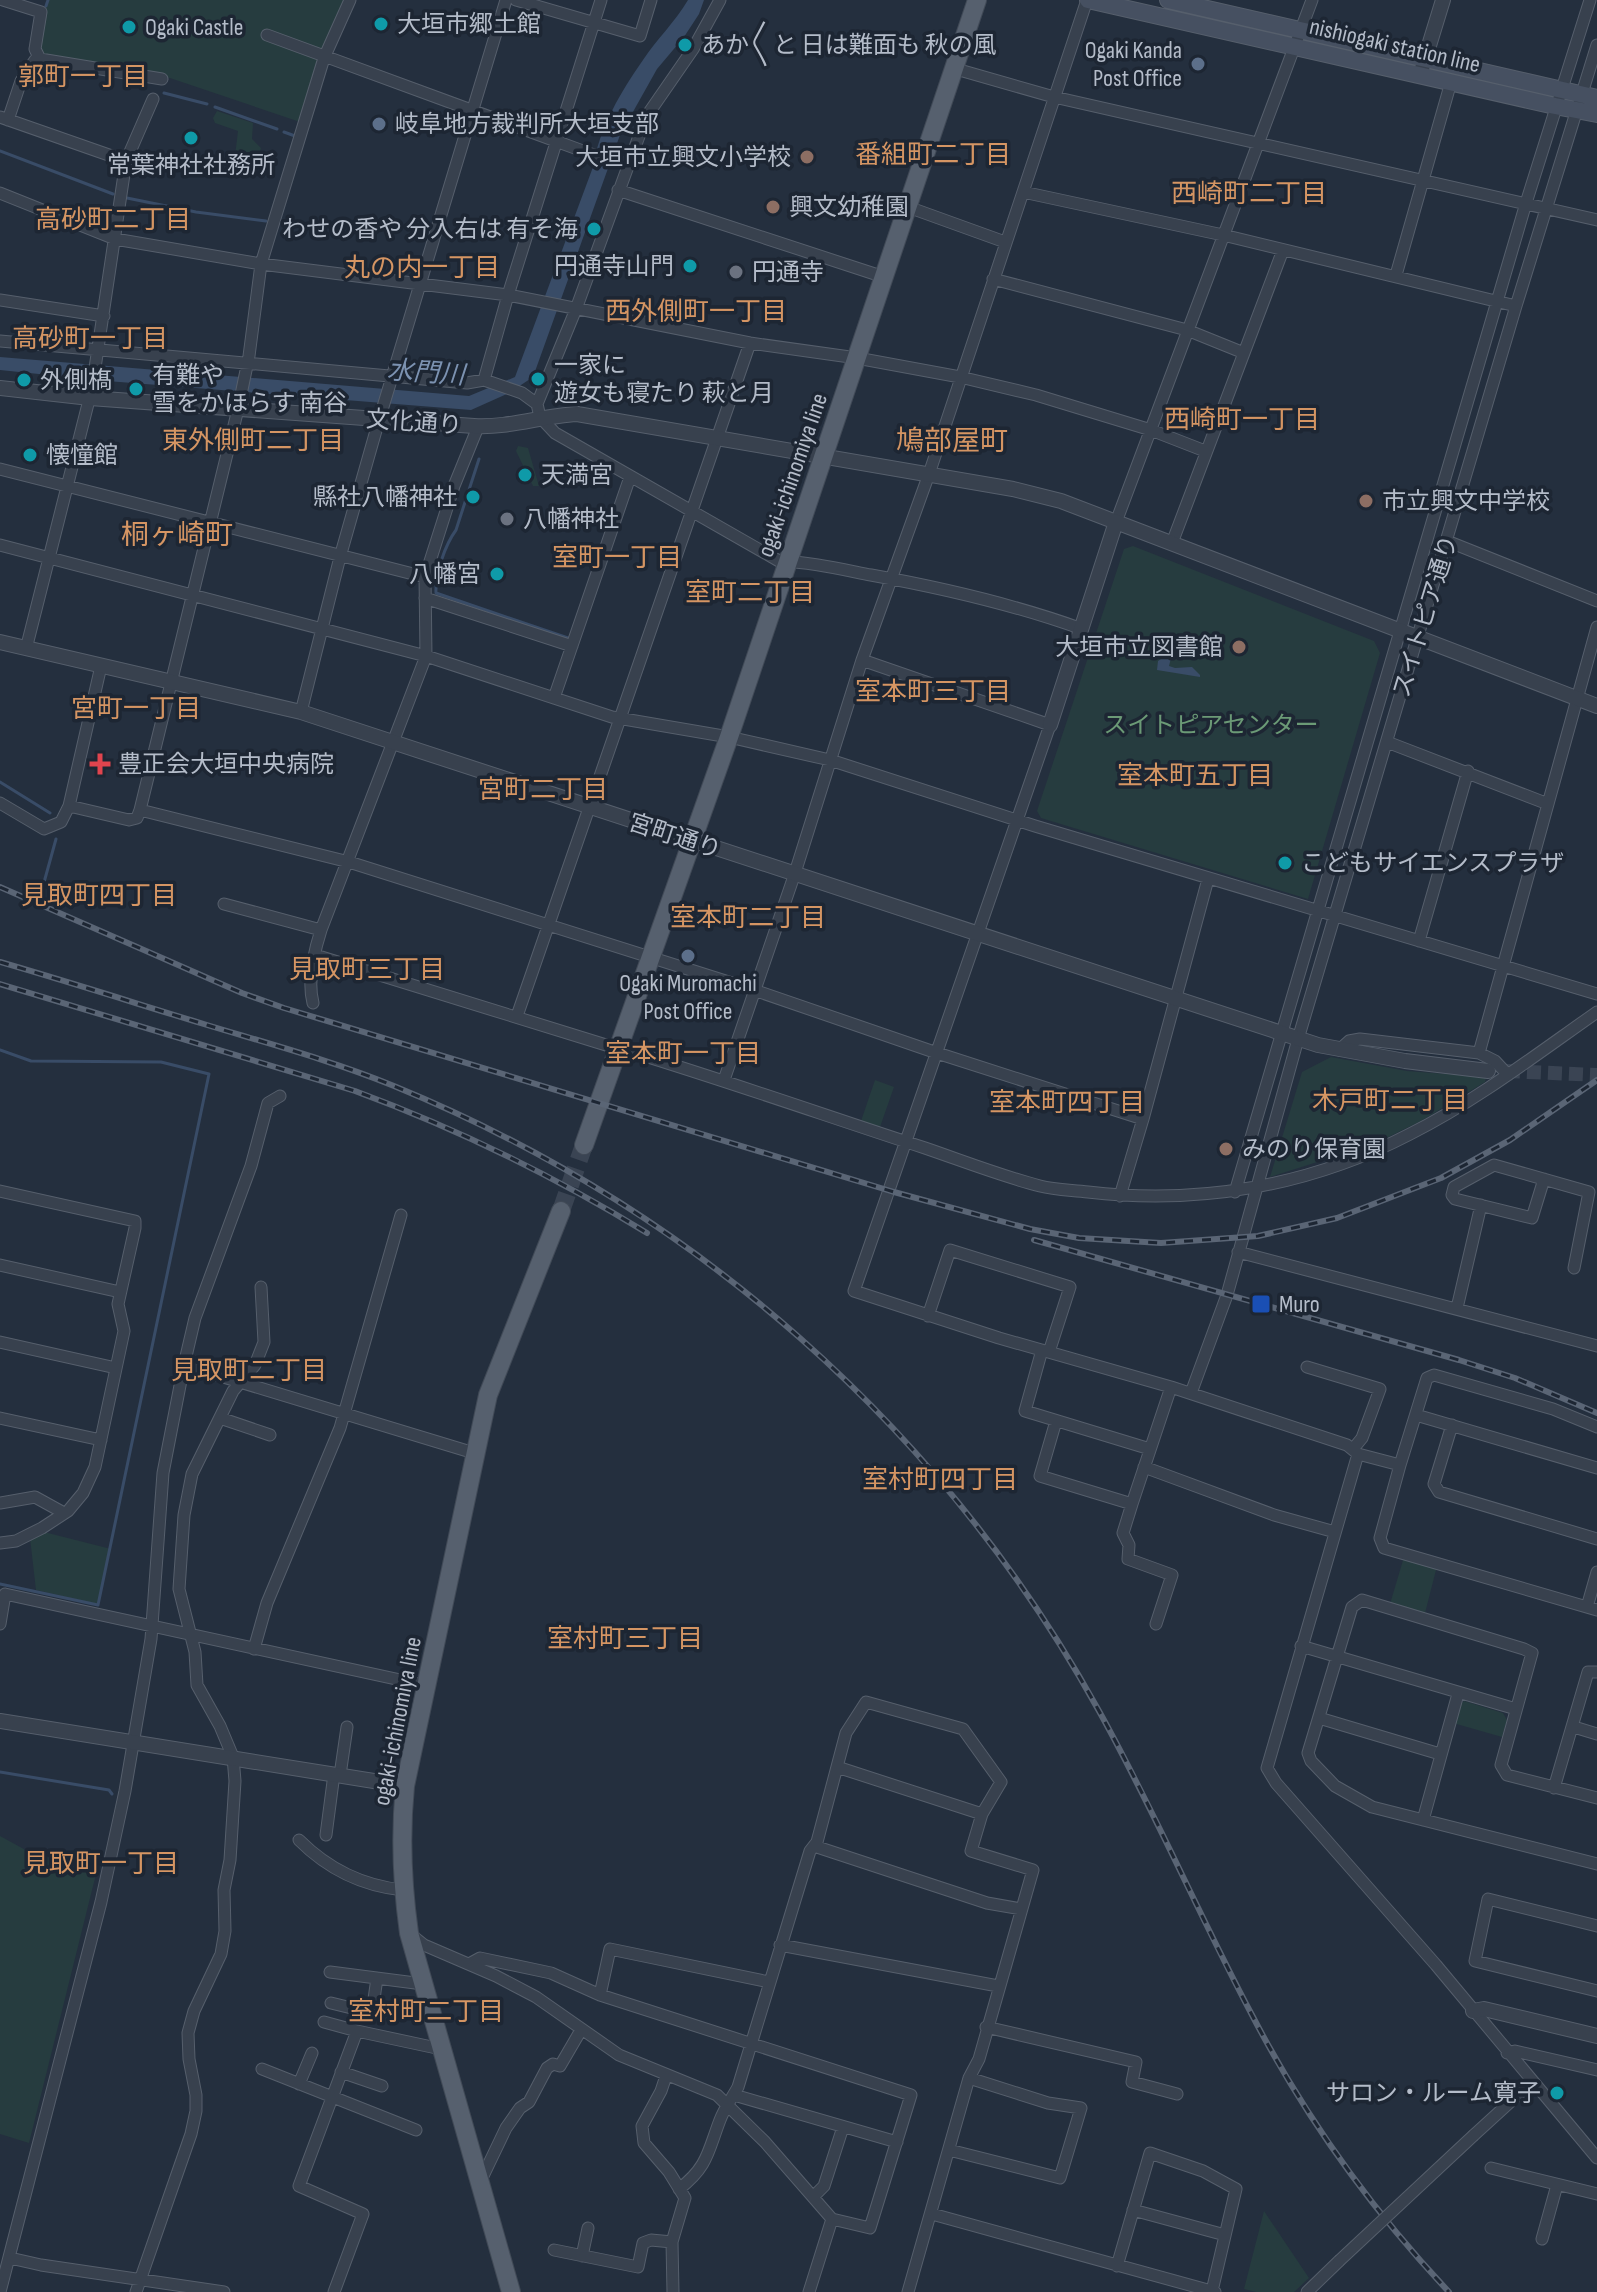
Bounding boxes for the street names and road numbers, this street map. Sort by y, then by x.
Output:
street label: nishiogaki station line [1307,12,1483,79]
street label: ogaki-ichinomiya line [751,390,834,561]
street label: 文化通り [365,405,463,440]
street label: スイトピア通り [1387,532,1464,701]
street label: 宮町通り [625,808,725,865]
street label: ogaki-ichinomiya line [367,1634,428,1808]

